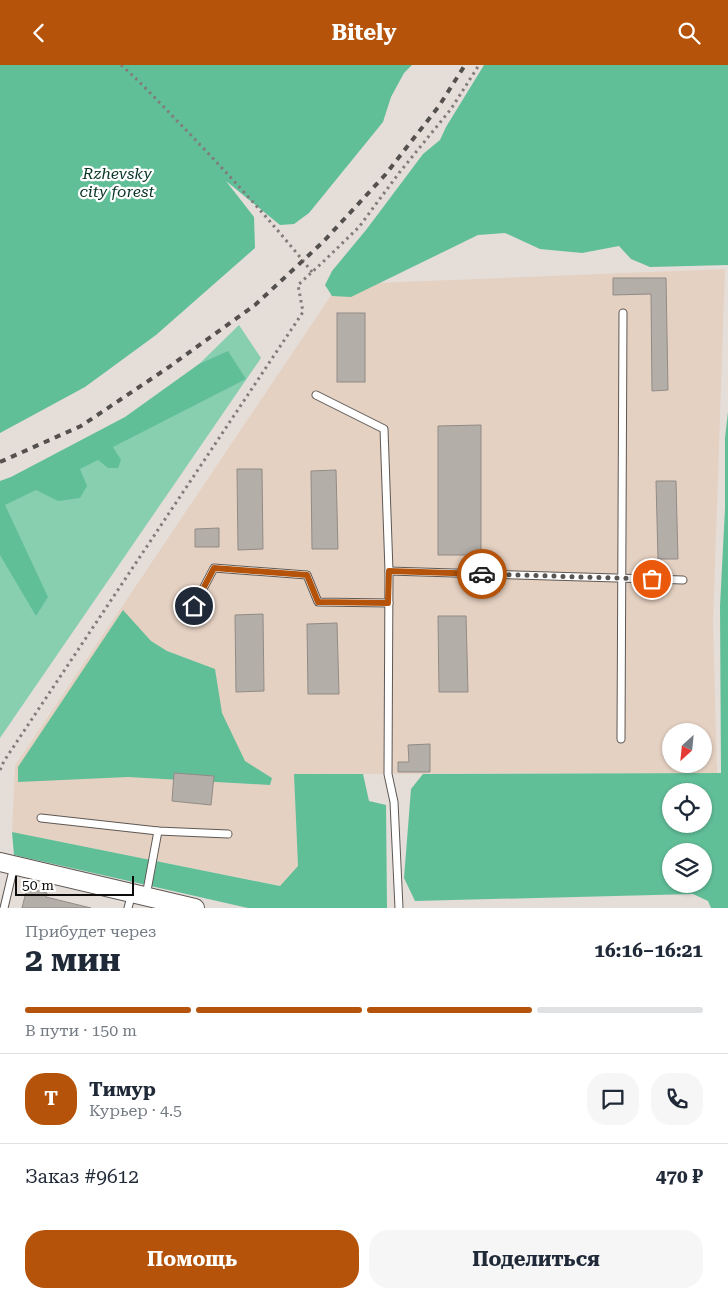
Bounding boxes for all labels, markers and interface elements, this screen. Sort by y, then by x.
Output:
icon: back [25,19,53,47]
icon: search [675,19,703,47]
text: Bitely [331,20,397,45]
park label: Rzhevsky city forest [79,164,155,201]
courier [457,549,507,599]
pin [631,558,673,600]
icon: car [468,560,496,588]
icon: bag [638,565,666,593]
pin [173,585,215,627]
icon: home [180,592,208,620]
north arrow [662,723,712,773]
map controls [662,723,712,893]
button: locate [662,783,712,833]
button: layers [662,843,712,893]
scale bar [15,873,134,896]
text: 50 m [22,877,54,893]
text: Прибудет через [25,922,156,941]
text: 16:16–16:21 [594,939,703,962]
text: 2 мин [25,941,121,979]
text: В пути · 150 m [25,1021,137,1040]
button: chat [587,1073,639,1125]
button: phone [651,1073,703,1125]
text: Тимур [89,1078,156,1101]
text: Т [44,1087,58,1110]
text: Курьер · 4.5 [89,1101,182,1120]
text: Заказ #9612 [25,1165,139,1188]
text: 470 ₽ [656,1165,703,1188]
button: Помощь [25,1230,359,1288]
button: Поделиться [369,1230,703,1288]

